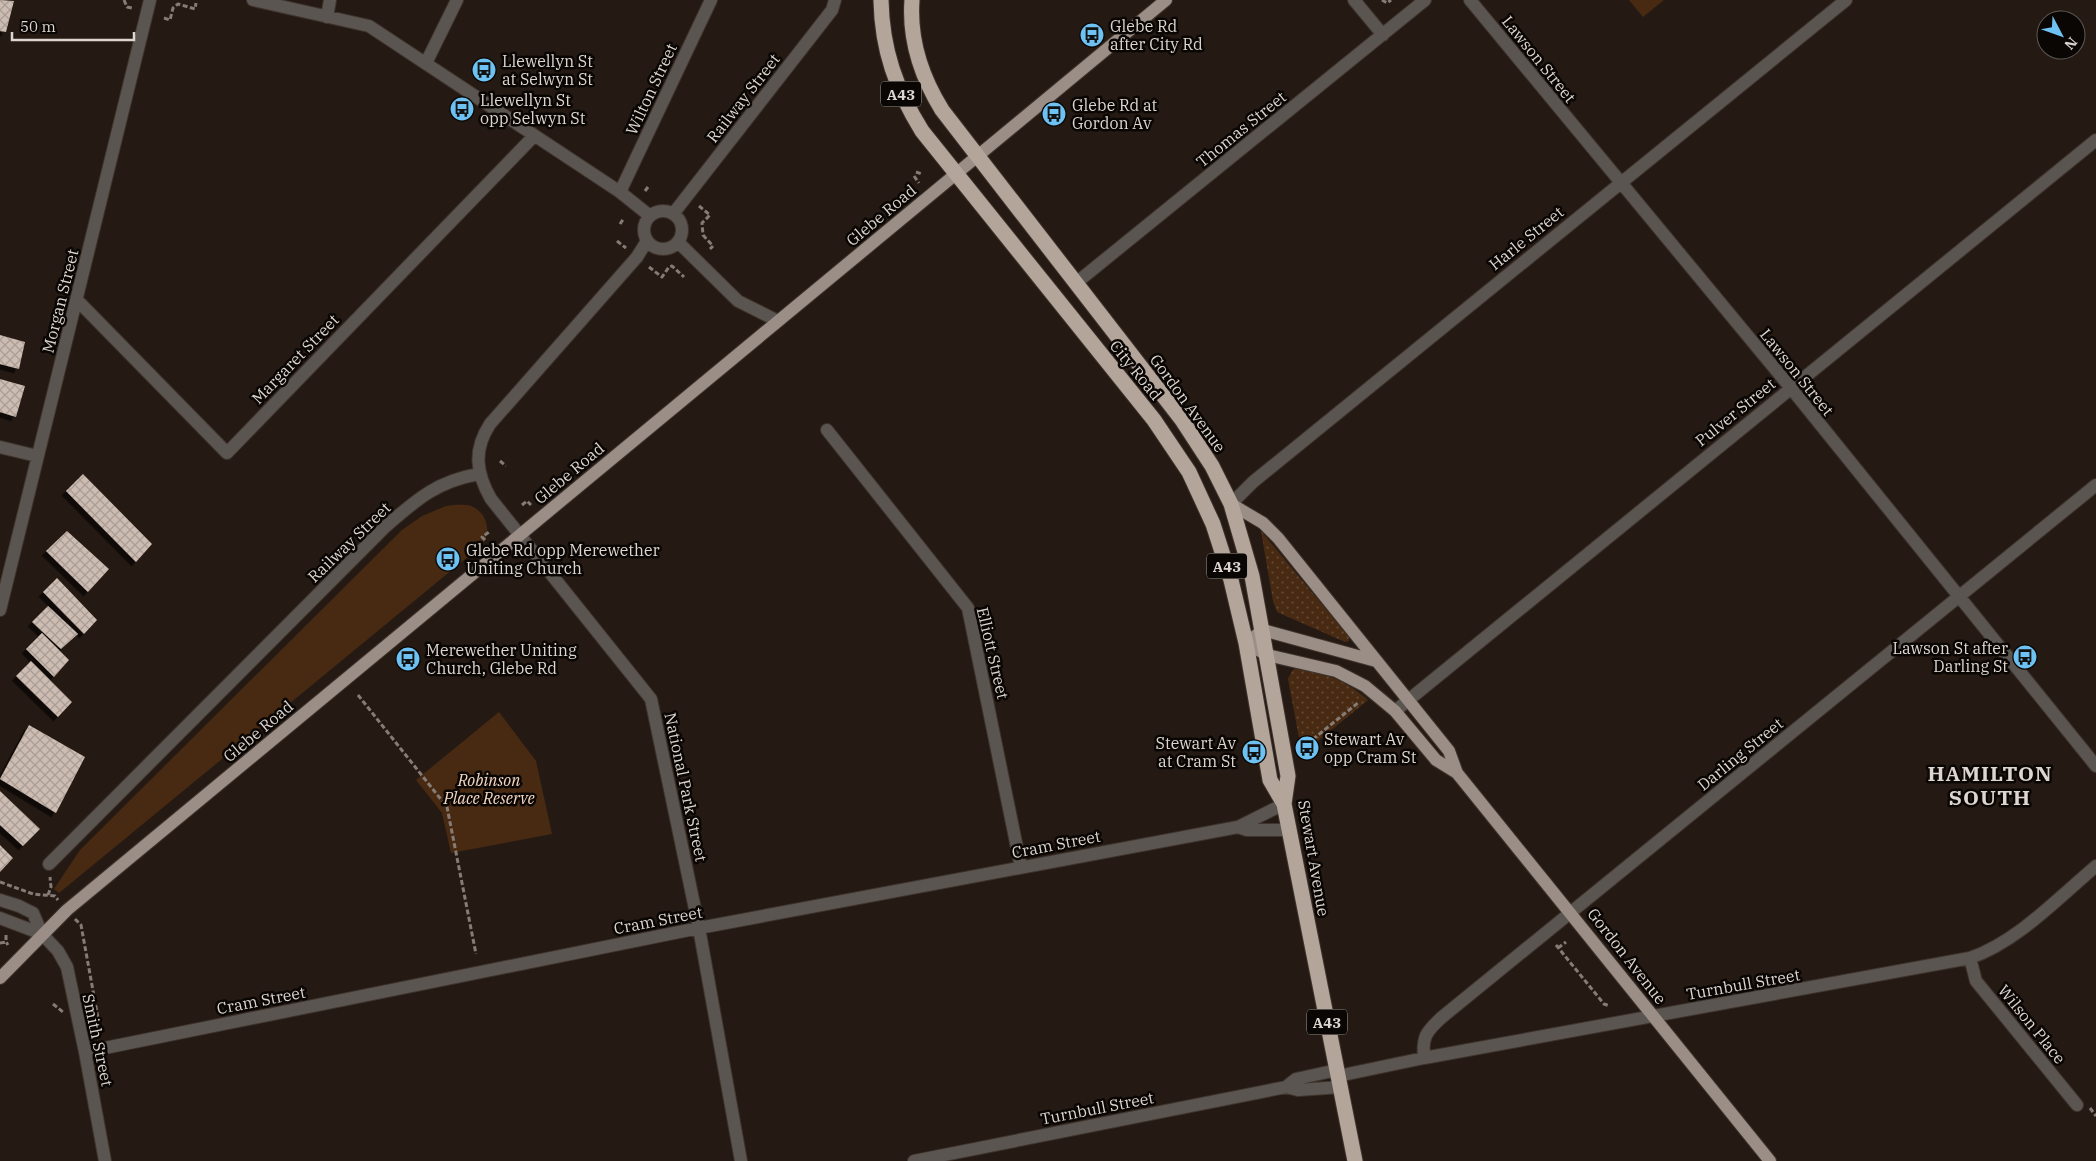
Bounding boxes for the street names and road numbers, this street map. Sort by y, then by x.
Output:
street label: Lawson Street [1498,11,1580,107]
street label: Wilton Street [621,40,681,138]
street label: Railway Street [702,49,784,146]
road number: A43 [881,82,921,106]
street label: Thomas Street [1192,86,1290,171]
street label: Glebe Road [842,180,920,250]
street label: Harle Street [1485,202,1568,274]
street label: Morgan Street [37,247,83,355]
street label: Margaret Street [247,310,343,408]
street label: Lawson Street [1756,324,1838,420]
street label: City Road [1106,336,1166,404]
street label: Gordon Avenue [1146,350,1230,456]
street label: Pulver Street [1691,373,1779,450]
street label: Glebe Road [530,438,608,508]
street label: Railway Street [303,497,395,587]
road number: A43 [1207,554,1247,578]
street label: Elliott Street [973,605,1013,701]
street label: Glebe Road [219,696,297,766]
street label: National Park Street [660,711,712,864]
street label: Darling Street [1693,713,1787,795]
street label: Stewart Avenue [1294,798,1334,918]
street label: Cram Street [1010,826,1102,862]
street label: Cram Street [612,902,704,938]
street label: Gordon Avenue [1583,904,1671,1008]
street label: Turnbull Street [1685,964,1802,1004]
street label: Wilson Place [1994,980,2070,1068]
street label: Cram Street [215,982,307,1018]
street label: Smith Street [78,992,118,1088]
road number: A43 [1307,1010,1347,1034]
street label: Turnbull Street [1039,1087,1156,1129]

